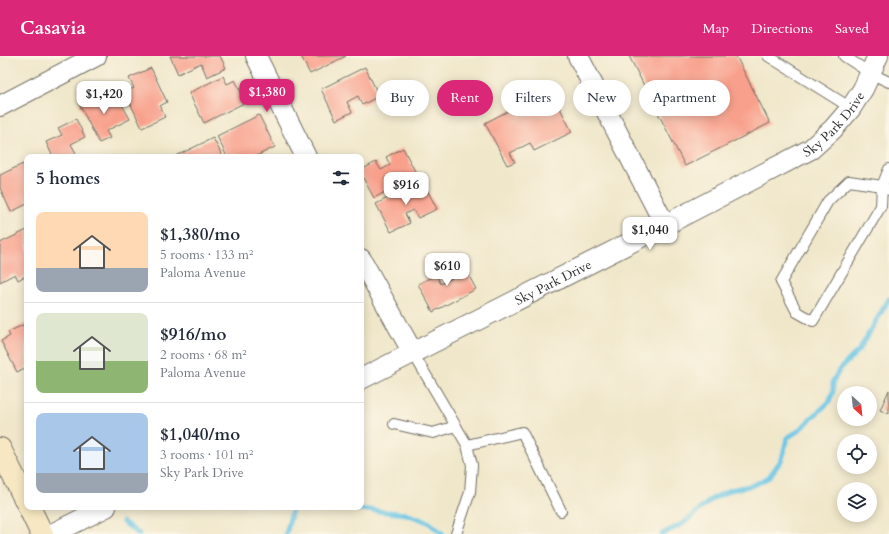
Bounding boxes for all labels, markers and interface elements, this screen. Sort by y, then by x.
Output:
text: Casavia [20,15,86,41]
text: Map [703,19,729,38]
text: Directions [751,19,813,38]
text: Saved [835,19,869,38]
pin: $1,380 [234,79,300,113]
chip: Buy [376,80,429,116]
chip: Rent [437,80,493,116]
chip: Filters [501,80,565,116]
chip: New [573,80,631,116]
chip: Apartment [639,80,730,116]
pin: $1,420 [71,81,137,115]
text: $1,380 [248,83,286,101]
text: $1,420 [85,85,123,103]
street label: Sky Park Drive [800,88,869,162]
text: 5 homes [36,167,100,190]
icon: filters [330,167,352,189]
pin: $916 [382,172,430,206]
text: $916 [393,176,419,194]
pin: $1,040 [617,217,683,251]
text: $1,040 [631,221,669,239]
text: $1,380/mo [160,223,240,246]
icon: home [68,228,116,276]
text: 5 rooms · 133 m² [160,246,253,264]
pin: $610 [423,253,471,287]
street label: Sky Park Drive [512,256,595,310]
text: $610 [434,257,460,275]
text: Paloma Avenue [160,264,246,282]
text: $916/mo [160,323,226,346]
icon: home [68,329,116,377]
text: 2 rooms · 68 m² [160,346,247,364]
text: Paloma Avenue [160,364,246,382]
north arrow [837,386,877,426]
map controls [837,386,877,522]
text: $1,040/mo [160,423,240,446]
icon: home [68,429,116,477]
button: locate [837,434,877,474]
text: 3 rooms · 101 m² [160,446,253,464]
text: Sky Park Drive [160,464,244,482]
button: layers [837,482,877,522]

